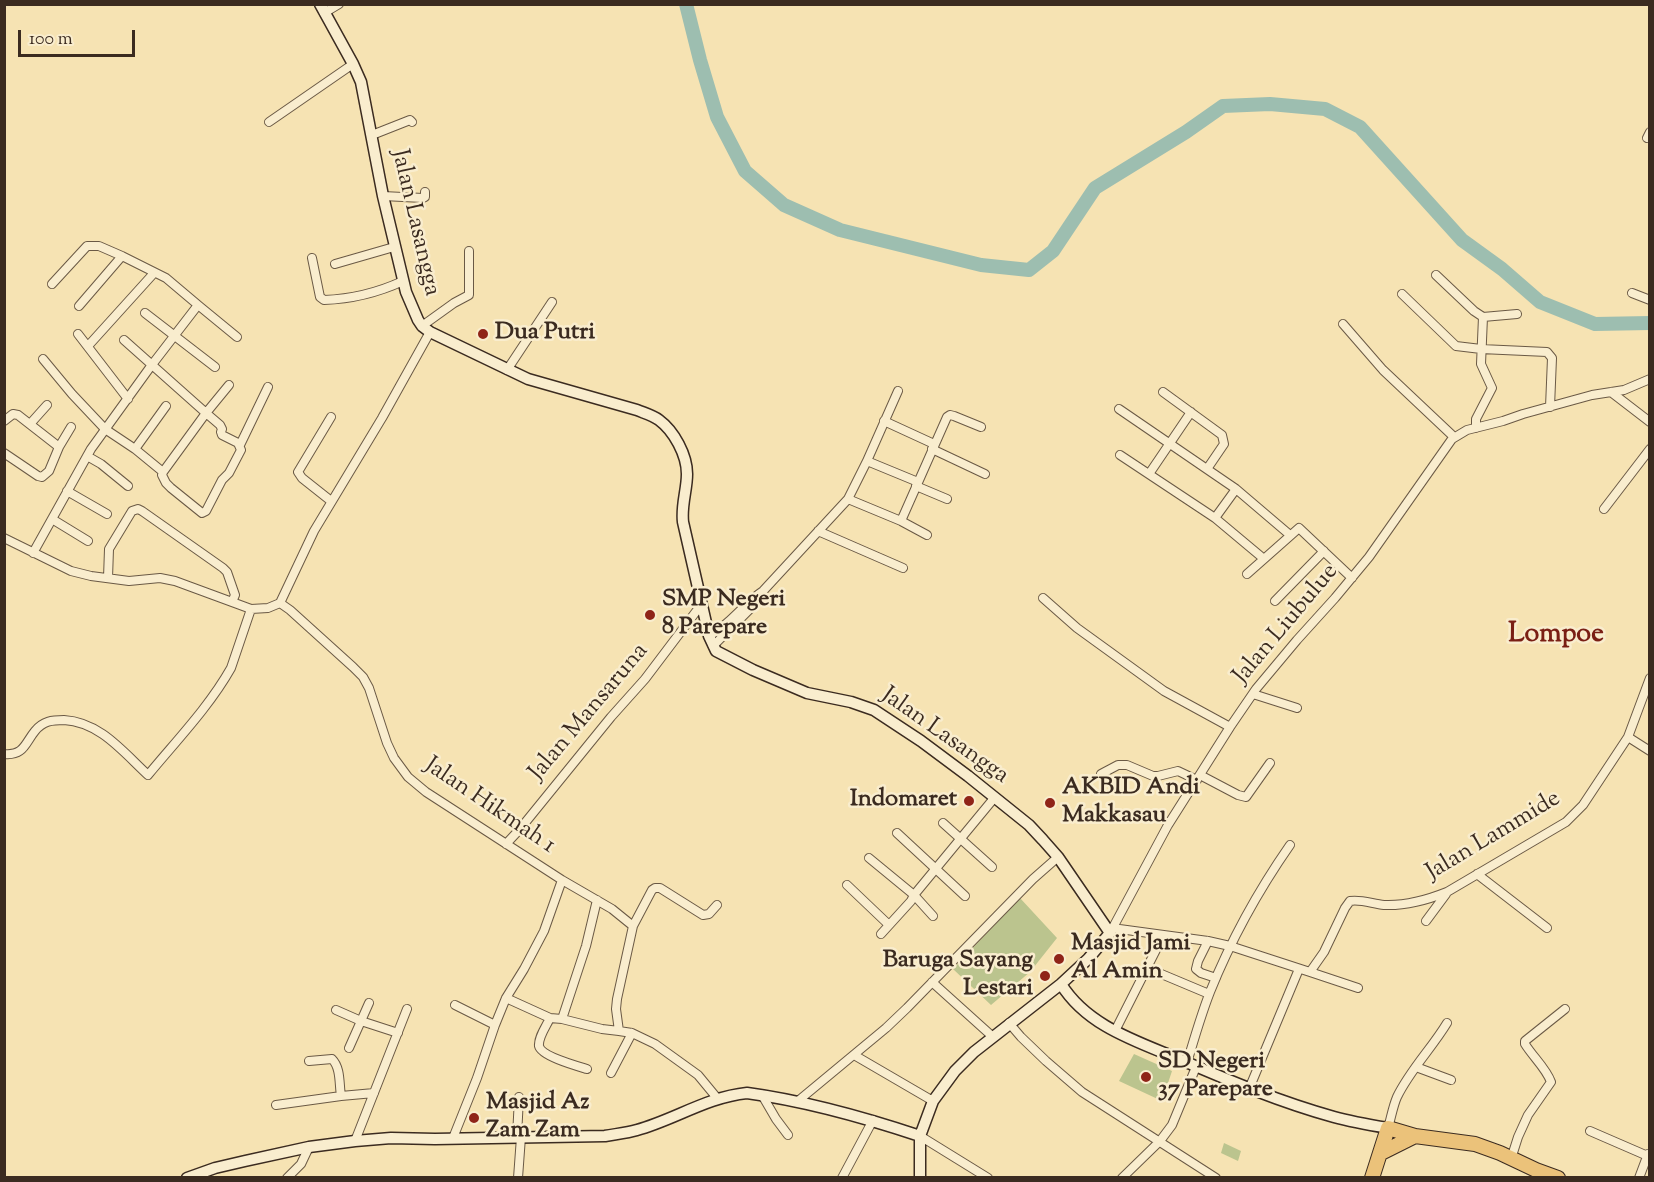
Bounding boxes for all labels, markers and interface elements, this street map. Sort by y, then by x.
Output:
scale bar [21,18,138,56]
text: 100 m [29,27,73,53]
street label: Jalan Lasangga [383,147,445,299]
place label: Dua Putri [495,320,595,348]
marker: Dua Putri [476,327,490,341]
street label: Jalan Liubulue [1228,559,1346,691]
place label: SMP Negeri 8 Parepare [662,587,785,643]
marker: SMP Negeri 8 Parepare [643,608,657,622]
district label: Lompoe [1508,620,1604,652]
street label: Jalan Mansaruna [524,638,656,788]
street label: Jalan Lasangga [875,682,1013,792]
street label: Jalan Hikmah 1 [418,752,560,862]
place label: AKBID Andi Makkasau [1062,775,1200,831]
street label: Jalan Lammide [1422,786,1566,888]
place label: Indomaret [850,787,957,815]
marker: Indomaret [962,794,976,808]
marker: AKBID Andi Makkasau [1043,796,1057,810]
place label: Masjid Jami Al Amin [1071,931,1190,987]
place label: Baruga Sayang Lestari [883,948,1033,1004]
marker: Masjid Jami Al Amin [1052,952,1066,966]
marker: Baruga Sayang Lestari [1038,969,1052,983]
place label: SD Negeri 37 Parepare [1158,1049,1273,1105]
marker: SD Negeri 37 Parepare [1139,1070,1153,1084]
place label: Masjid Az Zam Zam [486,1090,589,1146]
marker: Masjid Az Zam Zam [467,1111,481,1125]

